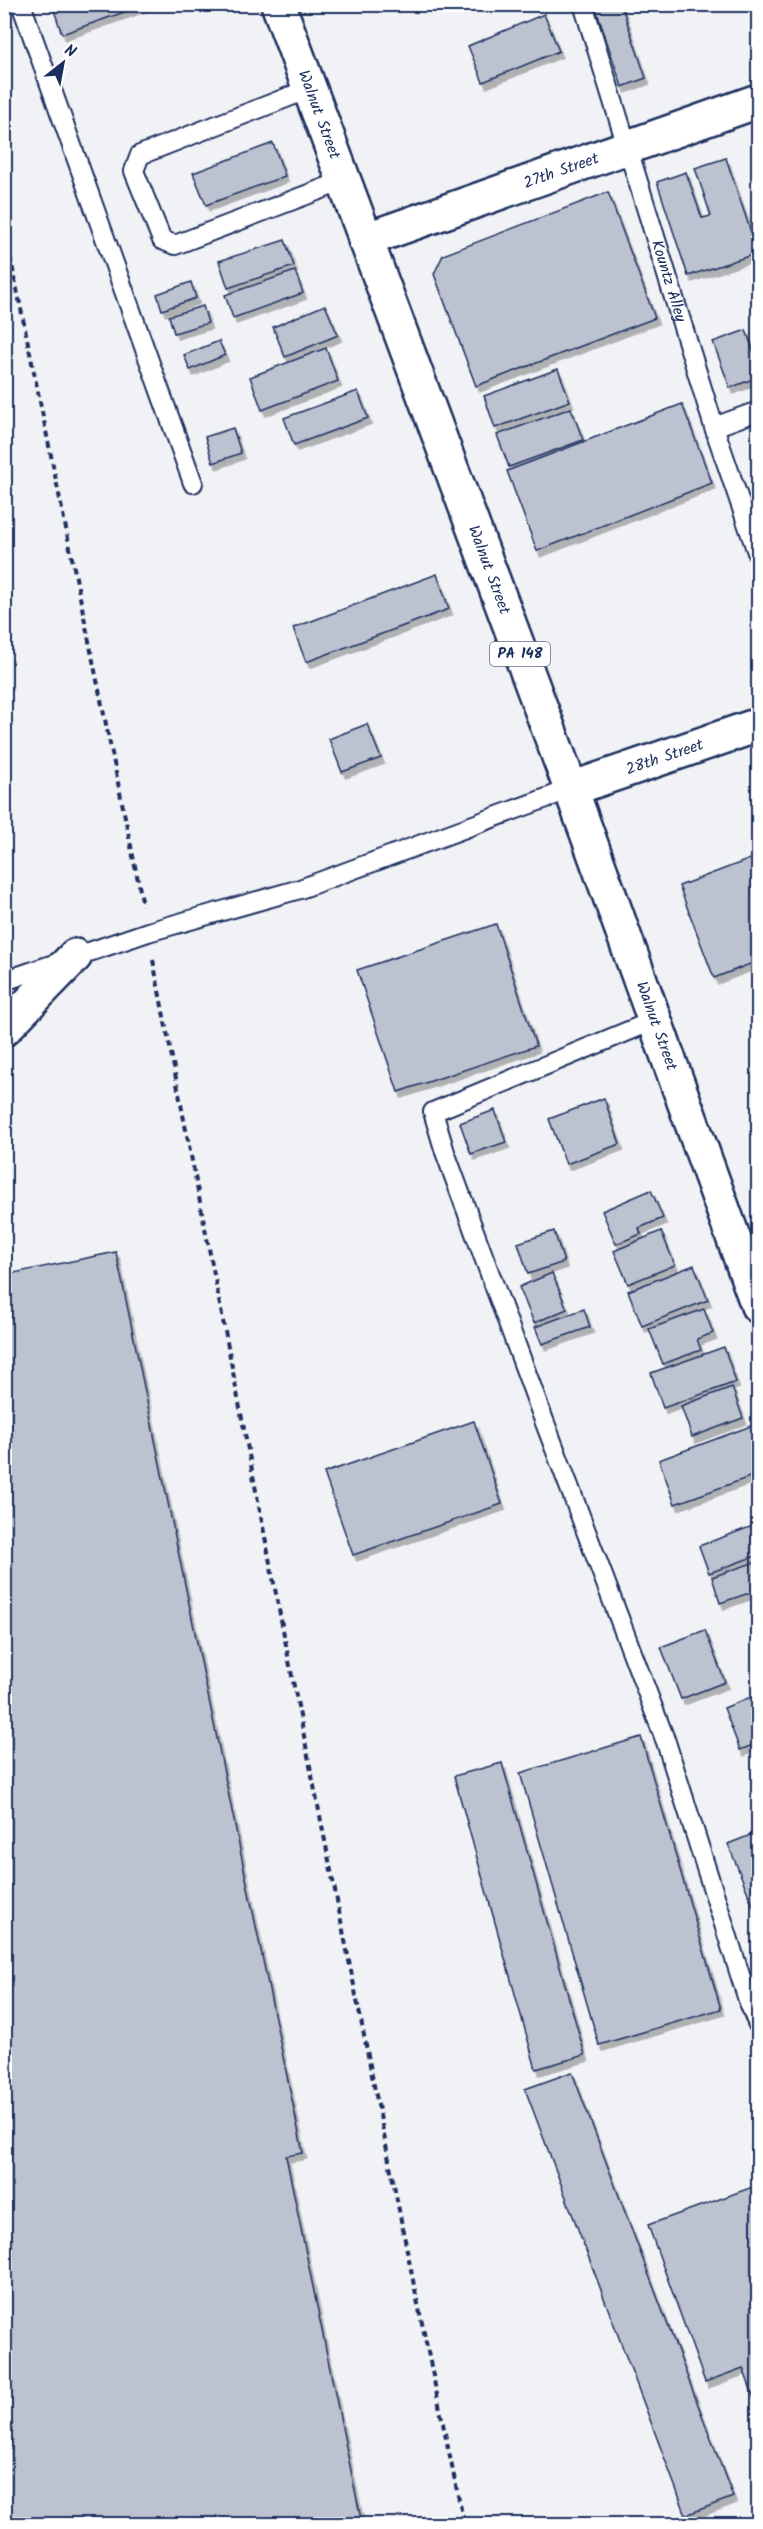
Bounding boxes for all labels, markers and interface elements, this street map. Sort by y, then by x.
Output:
north arrow [33,33,93,93]
text: N [59,38,81,65]
street label: Walnut Street [291,66,348,163]
street label: 27th Street [520,146,603,196]
street label: Kountz Alley [644,237,693,326]
street label: Walnut Street [461,522,518,619]
road number: PA 148 [490,642,550,666]
street label: 28th Street [622,732,708,782]
street label: Walnut Street [629,978,685,1075]

